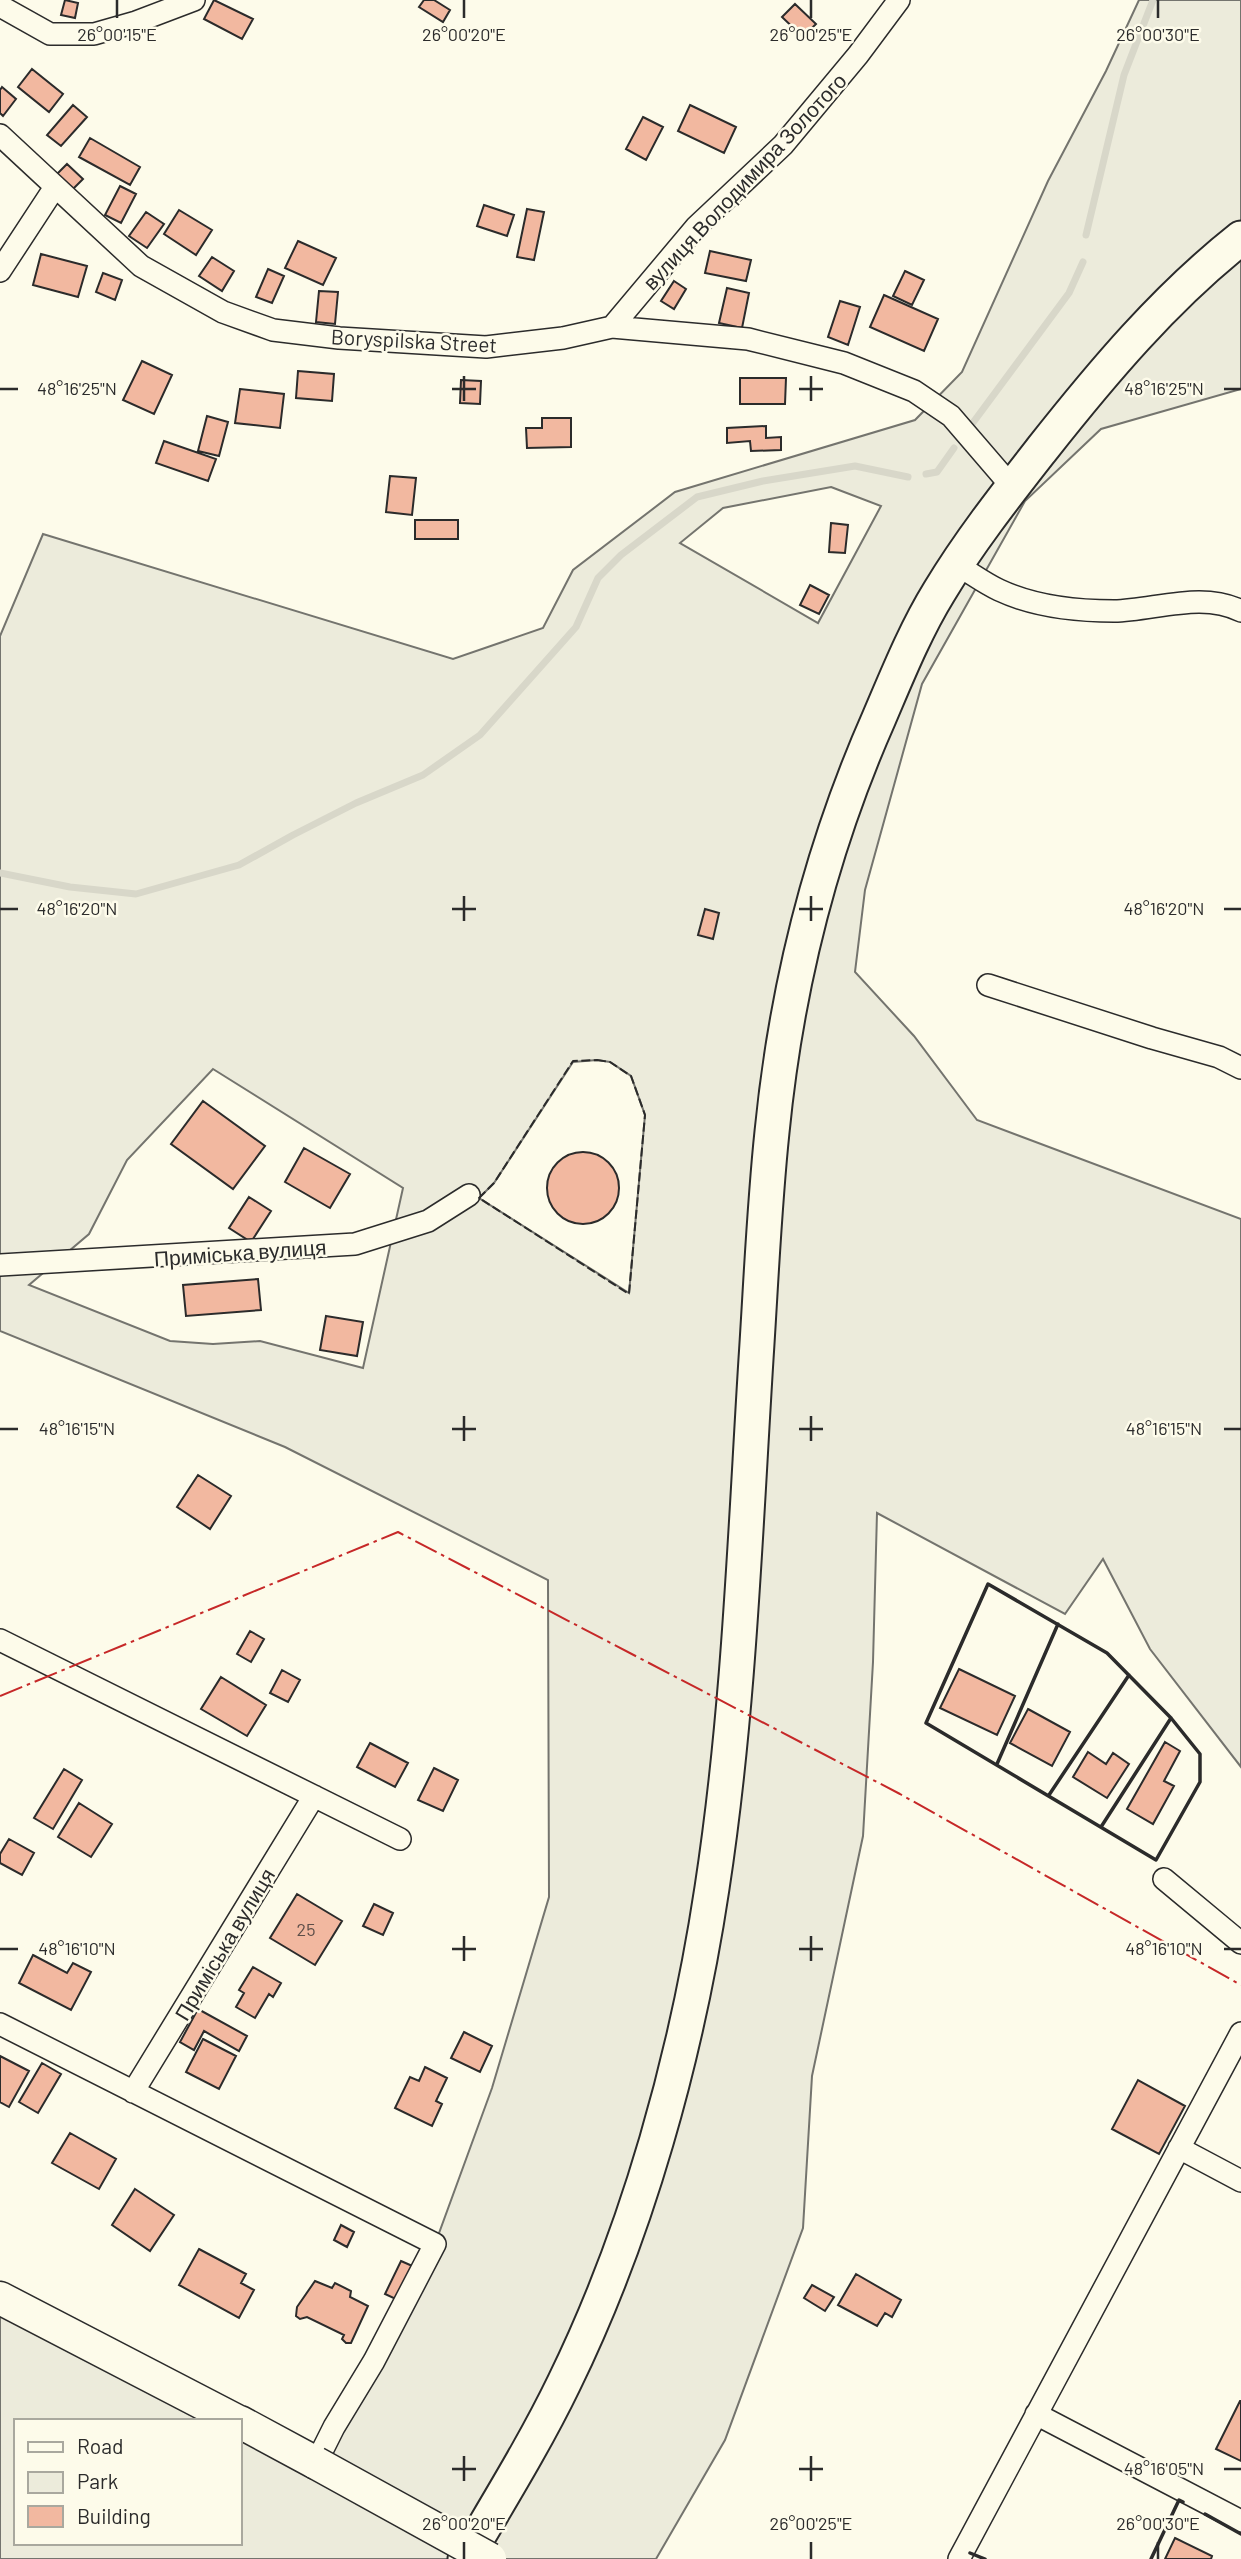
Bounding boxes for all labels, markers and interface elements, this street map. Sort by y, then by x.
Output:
text: 26°00'15"E [77,23,157,45]
text: 26°00'20"E [422,23,506,45]
text: 26°00'25"E [769,23,853,45]
text: 26°00'30"E [1116,23,1200,45]
street label: вулиця Володимира Золотого [637,68,851,294]
street label: Boryspilska Street [330,323,498,357]
text: 48°16'25"N [37,377,117,399]
text: 48°16'25"N [1124,377,1204,399]
text: 48°16'20"N [37,897,117,919]
text: 48°16'20"N [1124,897,1204,919]
street label: Приміська вулиця [153,1234,327,1270]
text: 48°16'15"N [39,1417,115,1439]
text: 48°16'15"N [1126,1417,1202,1439]
street label: Приміська вулиця [169,1864,279,2024]
house number: 25 [297,1918,315,1940]
text: 48°16'10"N [38,1937,116,1959]
text: 48°16'10"N [1125,1937,1203,1959]
legend [14,2419,242,2545]
text: Road [77,2433,123,2458]
text: 48°16'05"N [1124,2457,1204,2479]
text: Park [77,2468,118,2493]
text: Building [77,2503,151,2528]
text: 26°00'20"E [422,2512,506,2534]
text: 26°00'25"E [769,2512,853,2534]
text: 26°00'30"E [1116,2512,1200,2534]

